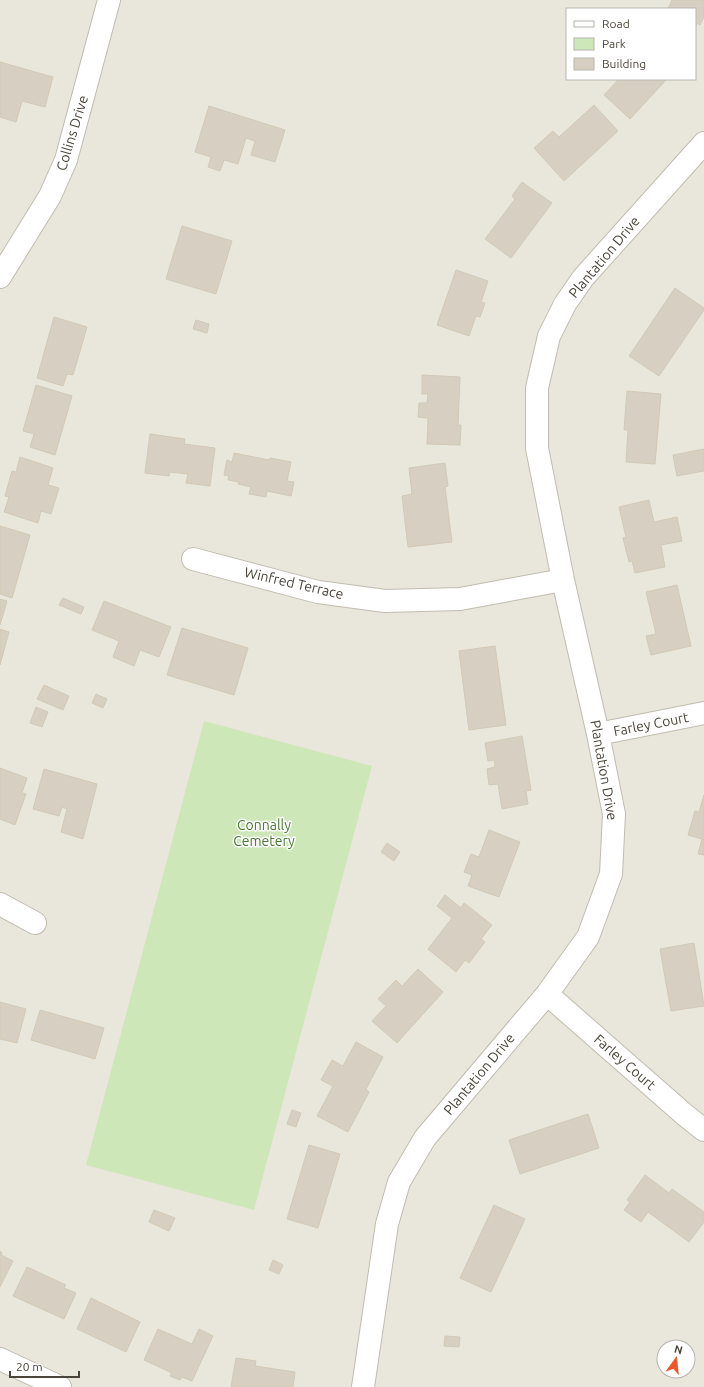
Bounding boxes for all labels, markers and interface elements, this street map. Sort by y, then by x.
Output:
legend [566,8,696,80]
text: Road [602,17,630,30]
text: Park [602,37,626,50]
text: Building [602,57,646,70]
street label: Collins Drive [53,93,91,173]
street label: Plantation Drive [565,213,643,301]
street label: Winfred Terrace [243,564,345,602]
street label: Farley Court [612,709,690,739]
street label: Plantation Drive [587,719,621,821]
park label: Connally Cemetery [233,817,295,849]
street label: Plantation Drive [440,1030,518,1118]
street label: Farley Court [591,1031,659,1093]
north arrow [656,1339,696,1379]
text: N [673,1342,684,1356]
scale bar [10,1353,79,1379]
text: 20 m [16,1360,43,1373]

